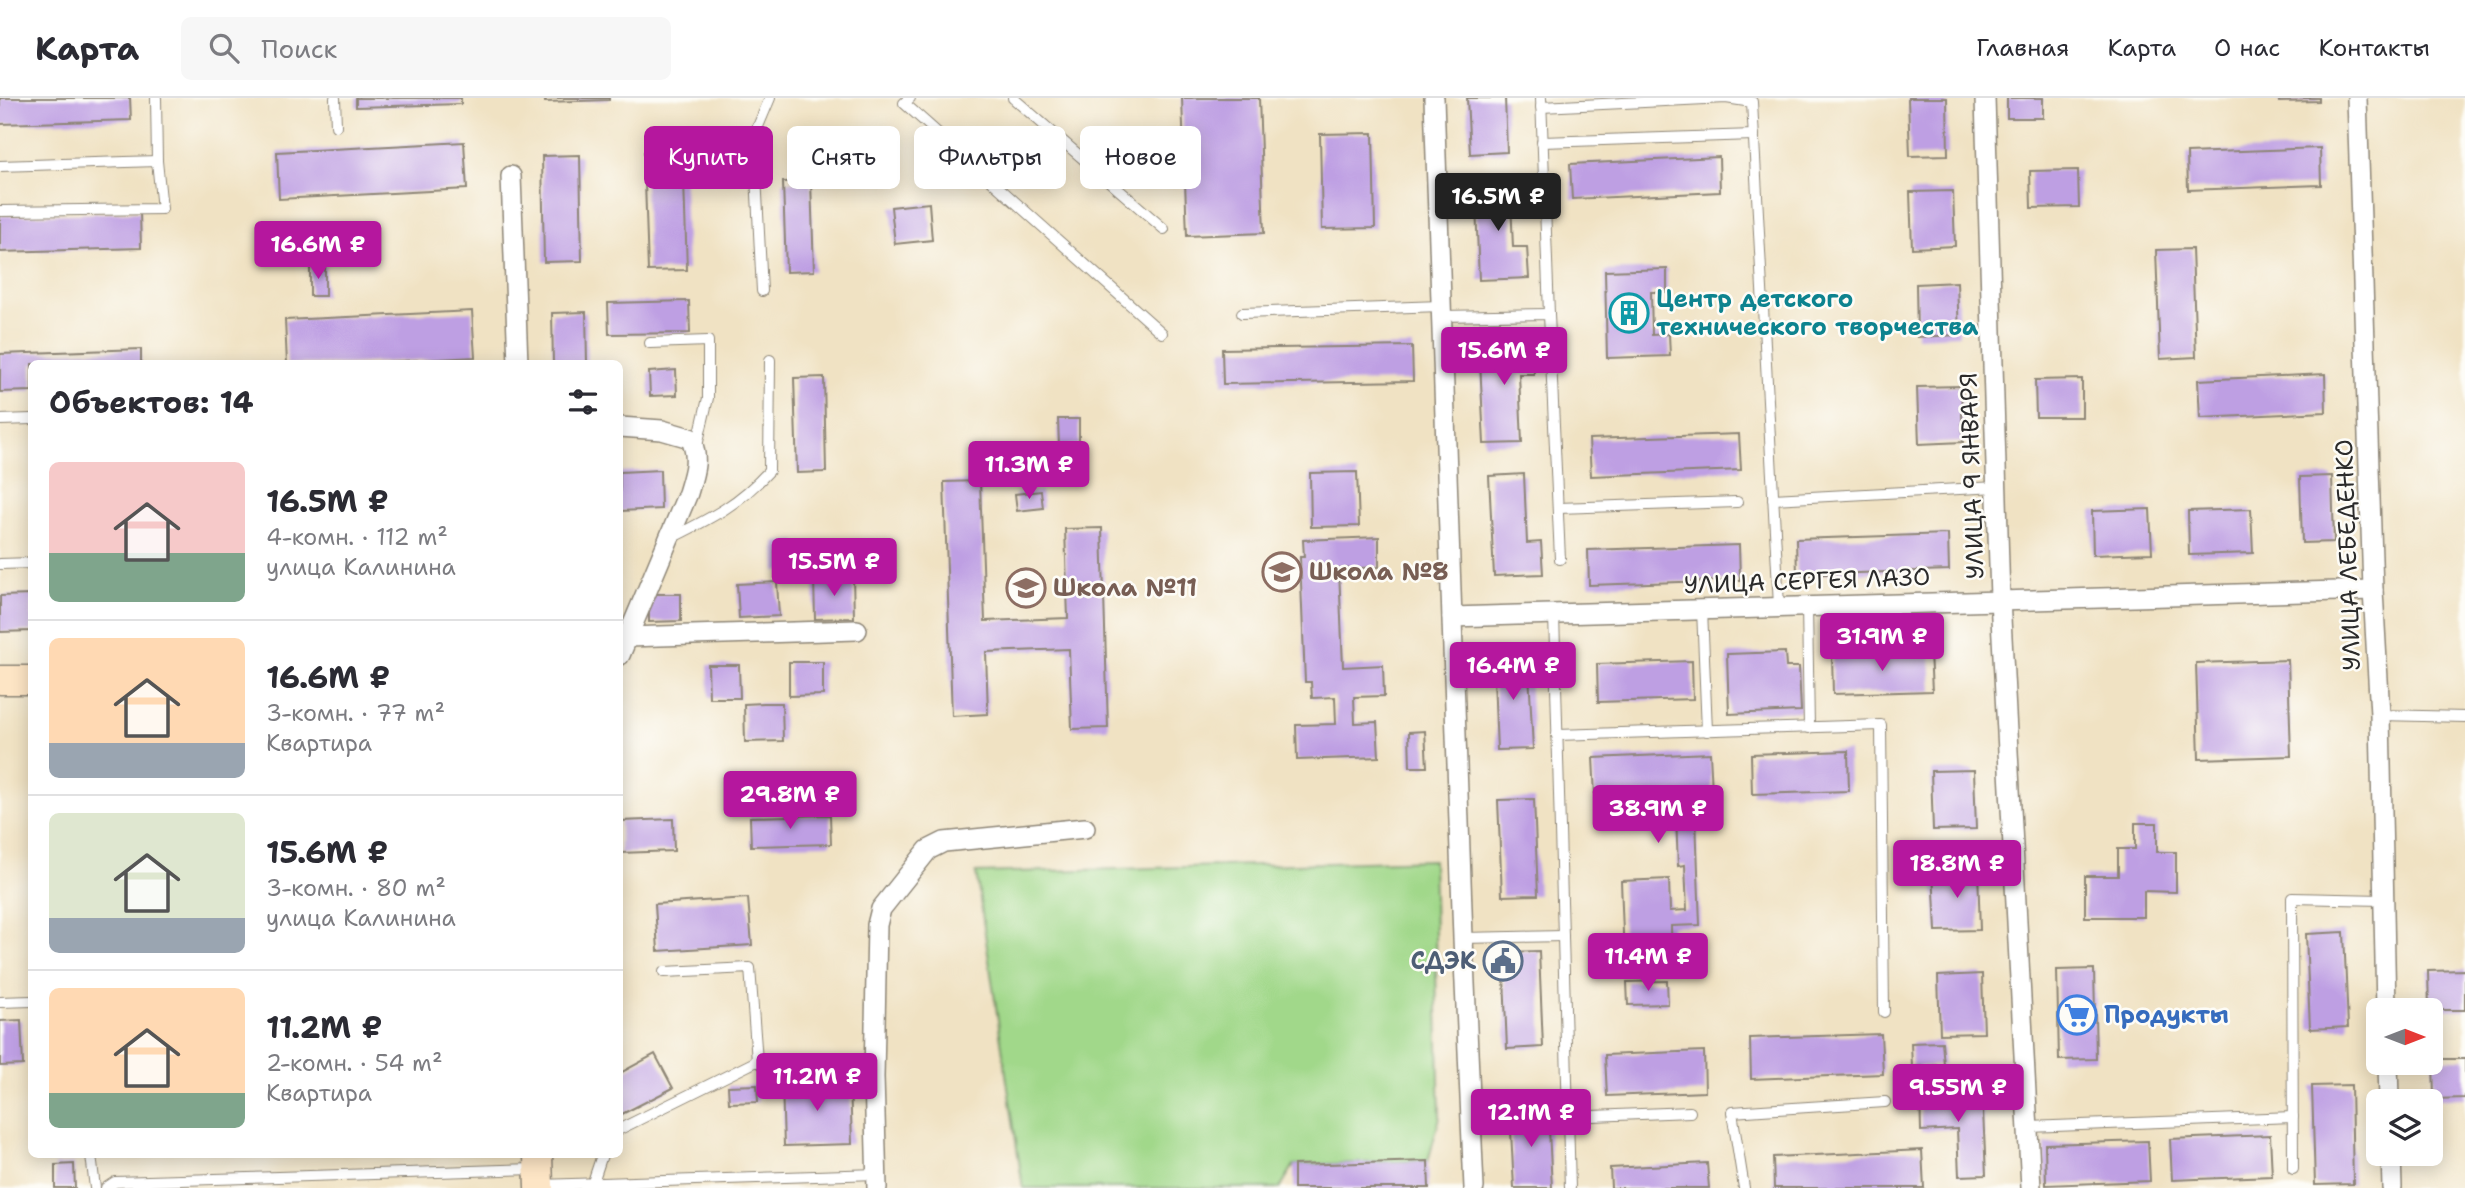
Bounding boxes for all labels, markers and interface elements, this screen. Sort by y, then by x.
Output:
search box [181,17,671,80]
text: Карта [35,26,139,71]
icon: search [205,29,243,67]
text: Поиск [261,31,337,66]
text: Главная [1976,32,2069,64]
text: Карта [2107,32,2176,64]
text: О нас [2214,32,2280,64]
text: Контакты [2318,32,2430,64]
chip: Купить [644,126,773,189]
chip: Снять [787,126,900,189]
chip: Фильтры [914,126,1066,189]
chip: Новое [1080,126,1201,189]
pin: 16.5M ₽ [1433,174,1563,233]
text: 16.5M ₽ [1451,181,1545,211]
pin: 16.6M ₽ [253,222,383,281]
text: 16.6M ₽ [270,229,366,259]
place label: Центр детского технического творчества [1656,283,1979,343]
building icon: Центр детского технического творчества [1608,292,1650,334]
pin: 15.6M ₽ [1439,328,1569,387]
text: 15.6M ₽ [1457,335,1551,365]
street label: УЛИЦА 9 ЯНВАРЯ [1952,372,1992,580]
text: Объектов: 14 [49,382,254,423]
icon: filters [564,383,602,421]
street label: УЛИЦА ЛЕБЕДЕНКО [2328,439,2368,671]
pin: 11.3M ₽ [964,442,1094,501]
text: 11.3M ₽ [984,449,1074,479]
text: 16.5M ₽ [266,481,389,522]
icon: home [105,490,189,574]
text: 4-комн. · 112 m² [266,522,448,552]
pin: 15.5M ₽ [769,538,899,598]
text: 15.5M ₽ [788,546,880,576]
school or university icon: Школа №8 [1261,551,1303,593]
text: улица Калинина [266,552,456,582]
place label: Школа №8 [1309,556,1449,588]
street label: УЛИЦА СЕРГЕЯ ЛАЗО [1683,561,1931,601]
school or university icon: Школа №11 [1005,567,1047,609]
place label: Школа №11 [1053,572,1197,604]
pin: 31.9M ₽ [1817,614,1947,673]
text: 31.9M ₽ [1836,621,1928,651]
pin: 16.4M ₽ [1448,642,1578,702]
text: 16.4M ₽ [1466,650,1560,680]
text: 16.6M ₽ [266,657,390,698]
icon: home [105,666,189,750]
text: 3-комн. · 77 m² [266,698,445,728]
text: Квартира [266,728,372,758]
pin: 29.8M ₽ [725,772,855,831]
text: 29.8M ₽ [740,779,840,809]
pin: 38.9M ₽ [1593,786,1723,845]
text: 38.9M ₽ [1609,793,1707,823]
text: 15.6M ₽ [266,832,388,873]
pin: 18.8M ₽ [1892,840,2022,900]
icon: home [105,841,189,925]
text: 18.8M ₽ [1909,848,2005,878]
text: 3-комн. · 80 m² [266,873,446,903]
text: улица Калинина [266,903,456,933]
pin: 11.4M ₽ [1583,934,1713,993]
public building icon: СДЭК [1482,940,1524,982]
text: 11.4M ₽ [1604,941,1692,971]
place label: СДЭК [1410,945,1477,977]
supermarket icon: Продукты [2056,994,2098,1036]
north arrow [2366,998,2443,1074]
map controls [2366,998,2443,1166]
place label: Продукты [2104,999,2229,1031]
text: 11.2M ₽ [266,1007,383,1048]
icon: home [105,1016,189,1100]
text: 2-комн. · 54 m² [266,1048,443,1078]
pin: 11.2M ₽ [752,1054,882,1113]
text: 11.2M ₽ [772,1061,862,1091]
pin: 9.55M ₽ [1893,1065,2023,1124]
text: 9.55M ₽ [1909,1072,2007,1102]
text: Квартира [266,1078,372,1108]
button: layers [2366,1089,2443,1166]
pin: 12.1M ₽ [1466,1090,1596,1149]
text: 12.1M ₽ [1487,1097,1575,1127]

